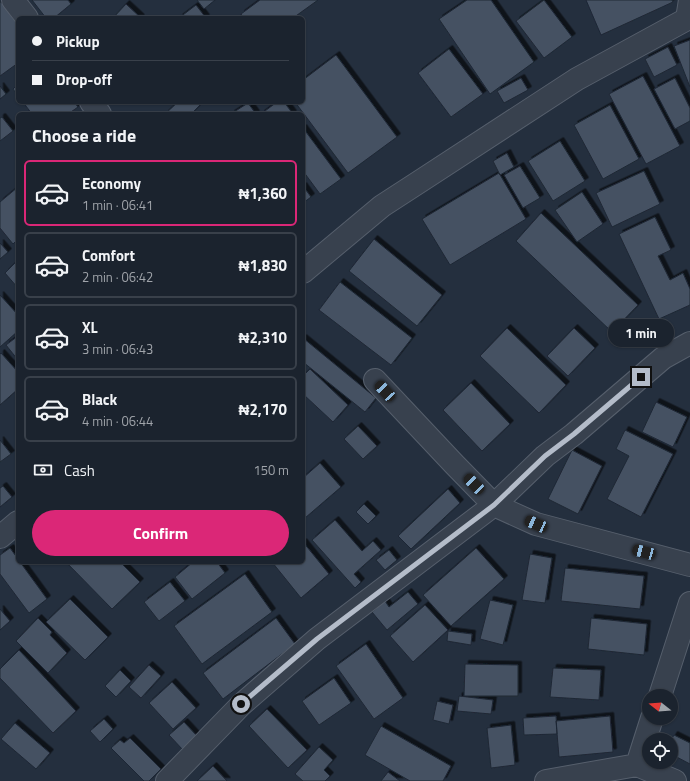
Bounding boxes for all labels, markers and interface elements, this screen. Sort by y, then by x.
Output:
text: Pickup [56,30,100,53]
text: Drop-off [56,68,112,91]
text: Choose a ride [32,122,136,149]
text: Economy [82,172,141,195]
icon: car [34,175,70,211]
text: ₦1,360 [239,182,287,205]
text: 1 min · 06:41 [82,195,153,215]
text: Comfort [82,244,135,267]
icon: car [34,247,70,283]
text: ₦1,830 [239,254,287,277]
text: 2 min · 06:42 [82,267,153,287]
text: XL [82,316,98,339]
icon: car [34,319,70,355]
callout: 1 min [608,319,674,347]
text: 1 min [625,323,657,343]
text: ₦2,310 [239,326,287,349]
text: 3 min · 06:43 [82,339,153,359]
route end [632,368,650,386]
car [372,378,398,404]
text: Black [82,388,117,411]
icon: car [34,391,70,427]
text: ₦2,170 [239,398,287,421]
text: 4 min · 06:44 [82,411,153,431]
icon: cash [32,459,54,481]
text: Cash [64,459,95,482]
text: 150 m [253,460,289,480]
car [461,471,487,497]
button: Confirm [32,510,289,556]
car [523,514,549,534]
car [631,543,657,561]
north arrow [642,689,678,725]
map controls [642,689,678,769]
route start [232,695,250,713]
button: locate [642,733,678,769]

